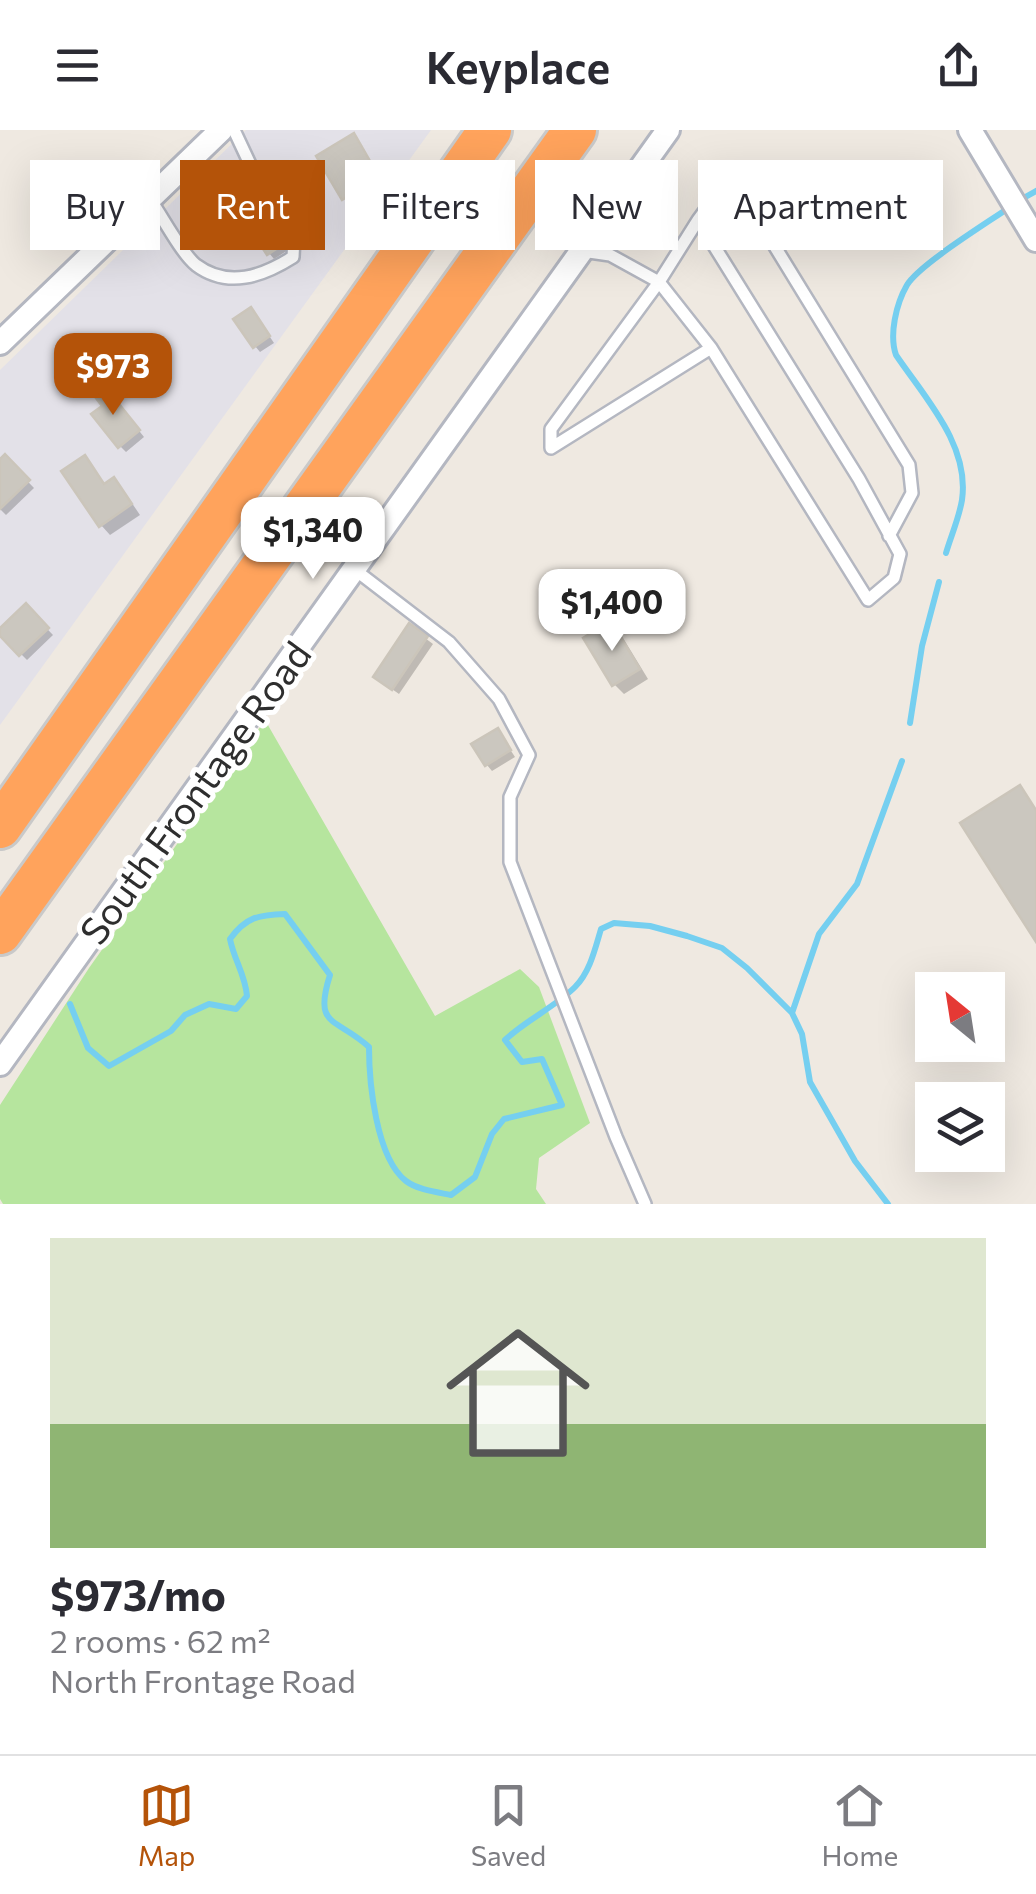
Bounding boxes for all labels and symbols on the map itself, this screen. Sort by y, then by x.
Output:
pin: $973 [54,333,172,418]
pin: $1,340 [232,497,394,582]
pin: $1,400 [531,569,693,654]
street label: South Frontage Road [68,631,320,953]
north arrow [915,972,1005,1062]

